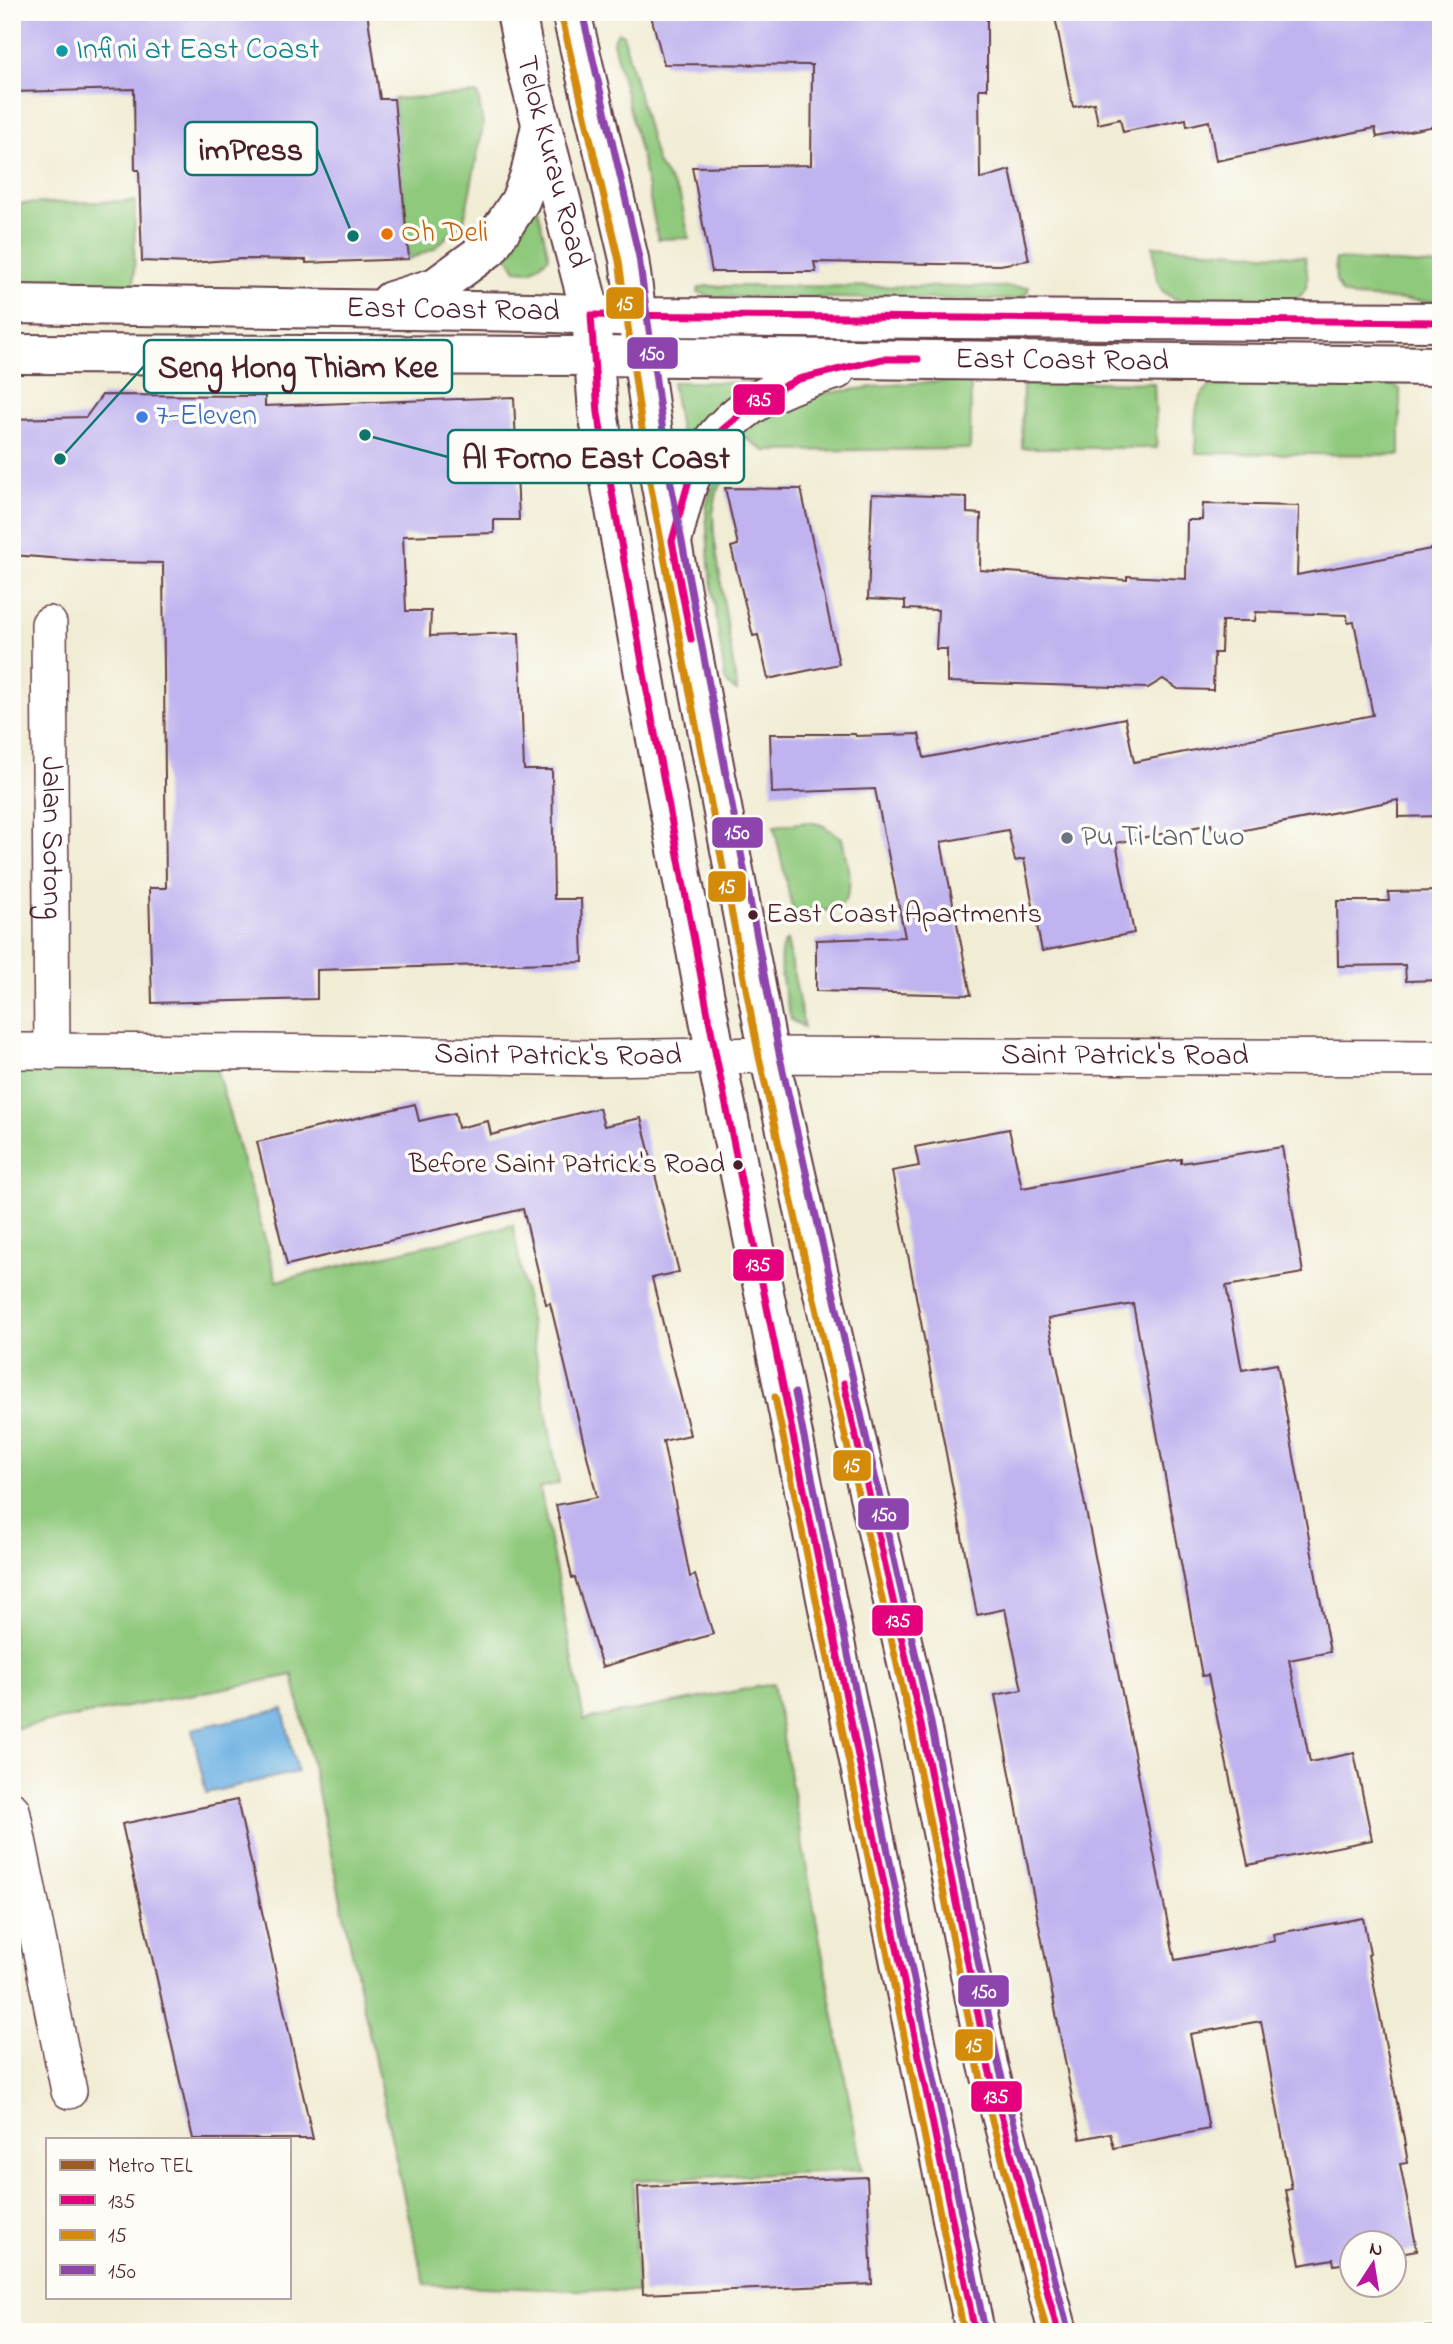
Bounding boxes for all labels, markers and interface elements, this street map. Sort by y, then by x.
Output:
place label: Infini at East Coast [76,29,319,73]
marker: Infini at East Coast [54,43,70,59]
street label: Telok Kurau Road [503,52,600,273]
callout: imPress [185,122,317,175]
text: imPress [199,129,303,176]
place label: Oh Deli [401,212,488,256]
marker: Oh Deli [379,226,395,242]
line badge: 15 [605,286,645,320]
street label: East Coast Road [346,287,561,335]
text: 15 [617,292,634,319]
line badge: 150 [626,336,679,370]
street label: East Coast Road [955,338,1169,385]
callout: Seng Hong Thiam Kee [144,340,452,393]
text: 150 [639,342,665,369]
text: Seng Hong Thiam Kee [158,346,440,394]
line badge: 135 [732,383,786,416]
text: 135 [747,388,772,415]
place label: 7-Eleven [156,395,257,439]
marker: 7-Eleven [134,409,150,425]
callout: Al Forno East Coast [448,430,744,483]
text: Al Forno East Coast [462,437,730,484]
street label: Jalan Sotong [28,756,73,920]
line badge: 150 [711,816,764,849]
place label: Pu Ti Lan Luo [1081,816,1245,860]
text: 150 [724,821,750,848]
marker: Pu Ti Lan Luo [1059,830,1075,846]
line badge: 15 [707,870,747,903]
text: 15 [719,875,736,902]
place label: East Coast Apartments [766,895,1042,936]
marker: East Coast Apartments [746,908,760,922]
street label: Saint Patrick's Road [434,1033,682,1080]
street label: Saint Patrick's Road [1001,1034,1249,1079]
place label: Before Saint Patrick's Road [408,1145,725,1186]
marker: Before Saint Patrick's Road [731,1158,745,1172]
line badge: 135 [732,1248,785,1282]
text: 135 [746,1253,771,1280]
line badge: 15 [832,1449,872,1482]
text: 15 [844,1454,861,1481]
line badge: 150 [857,1497,910,1531]
text: 150 [871,1503,897,1530]
line badge: 135 [871,1604,924,1637]
text: 135 [886,1609,911,1636]
line badge: 150 [957,1974,1010,2008]
text: 150 [971,1980,997,2007]
line badge: 15 [954,2028,994,2062]
text: 15 [966,2034,983,2061]
line badge: 135 [970,2080,1023,2113]
text: 135 [984,2085,1009,2112]
legend [46,2138,290,2298]
text: Metro TEL [108,2152,193,2182]
text: 135 [108,2188,135,2218]
text: 15 [108,2222,127,2252]
north arrow [1338,2228,1408,2298]
text: N [1367,2235,1385,2264]
text: 150 [108,2258,136,2288]

